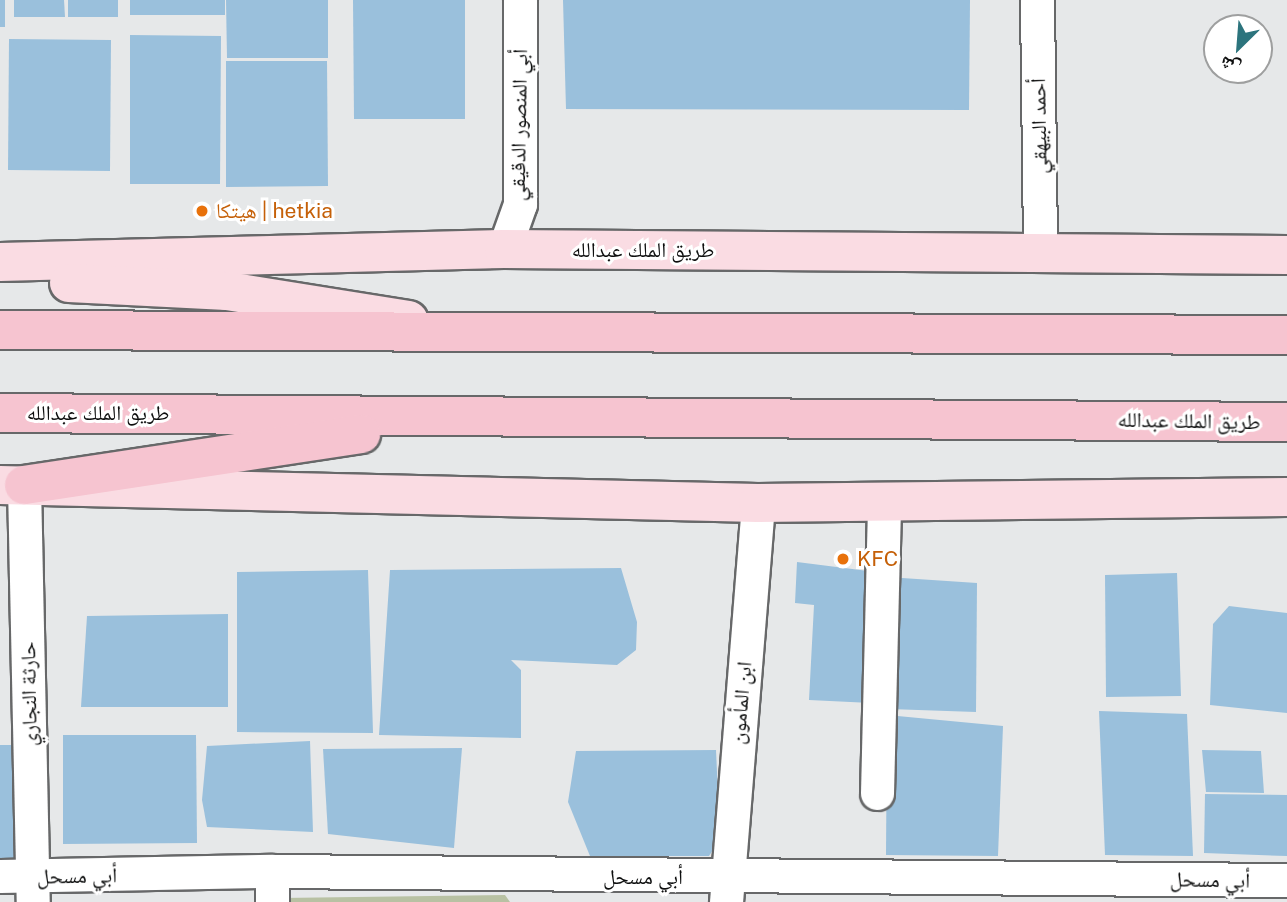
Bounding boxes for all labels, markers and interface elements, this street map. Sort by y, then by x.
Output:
north arrow [1203,14,1273,84]
street label: أبي المنصور الدقيقي [505,49,533,201]
text: ش [1216,52,1244,80]
street label: أحمد البيهقي [1026,78,1052,174]
place label: هيتكا | hetkia [216,198,333,224]
marker: هيتكا | hetkia [194,203,210,219]
street label: طريق الملك عبدالله [572,237,714,263]
street label: طريق الملك عبدالله [27,400,169,426]
street label: طريق الملك عبدالله [1117,407,1261,435]
place label: KFC [857,546,898,572]
marker: KFC [835,551,851,567]
street label: حارثة النجاري [15,642,43,746]
street label: ابن المأمون [725,660,757,746]
street label: أبي مسحل [37,863,117,889]
street label: أبي مسحل [603,864,683,890]
street label: أبي مسحل [1170,867,1250,893]

